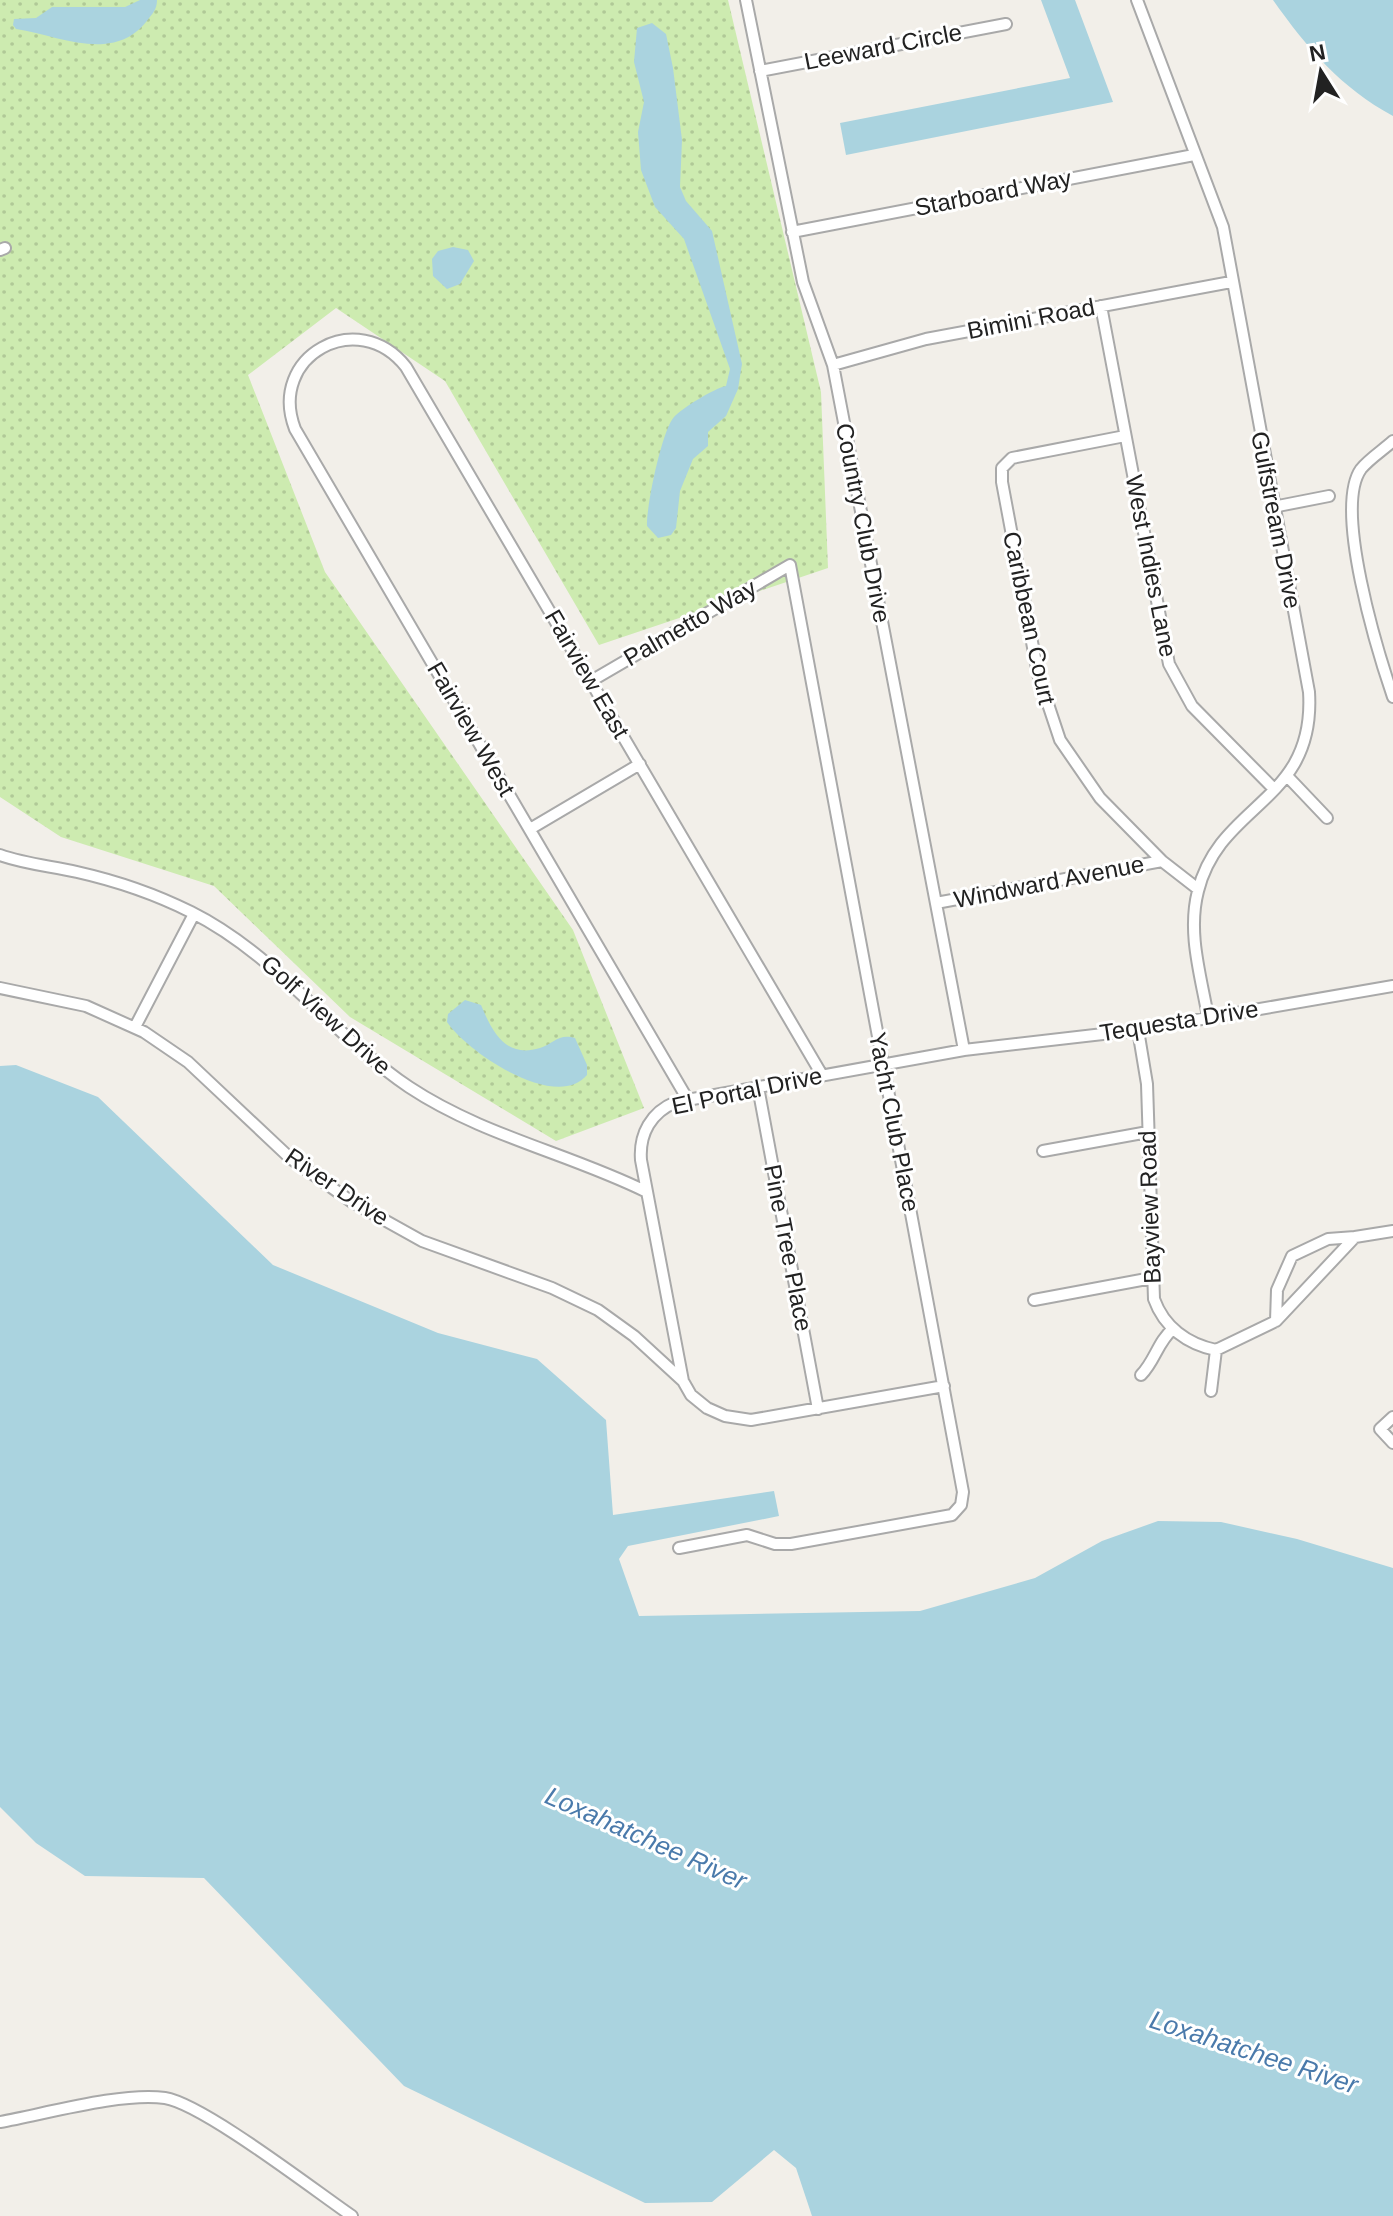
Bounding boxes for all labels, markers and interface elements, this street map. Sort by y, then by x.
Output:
street label: Leeward Circle [802,18,964,75]
north arrow [1281,32,1361,112]
text: N [1307,39,1327,67]
street label: Starboard Way [912,164,1074,221]
street label: Bimini Road [965,293,1097,344]
street label: Country Club Drive [831,421,896,625]
street label: Gulfstream Drive [1246,429,1307,611]
street label: West Indies Lane [1121,473,1182,659]
street label: Caribbean Court [998,529,1061,707]
street label: Palmetto Way [619,574,761,671]
street label: Fairview East [540,605,635,743]
street label: Fairview West [422,657,521,801]
street label: Windward Avenue [952,850,1146,913]
street label: Golf View Drive [256,949,397,1080]
street label: Tequesta Drive [1098,995,1260,1046]
street label: Yacht Club Place [864,1030,925,1214]
street label: El Portal Drive [669,1061,825,1120]
street label: Bayview Road [1133,1130,1166,1284]
street label: River Drive [281,1142,394,1231]
street label: Pine Tree Place [759,1162,818,1334]
water label: Loxahatchee River [541,1780,752,1896]
water label: Loxahatchee River [1146,2004,1363,2100]

